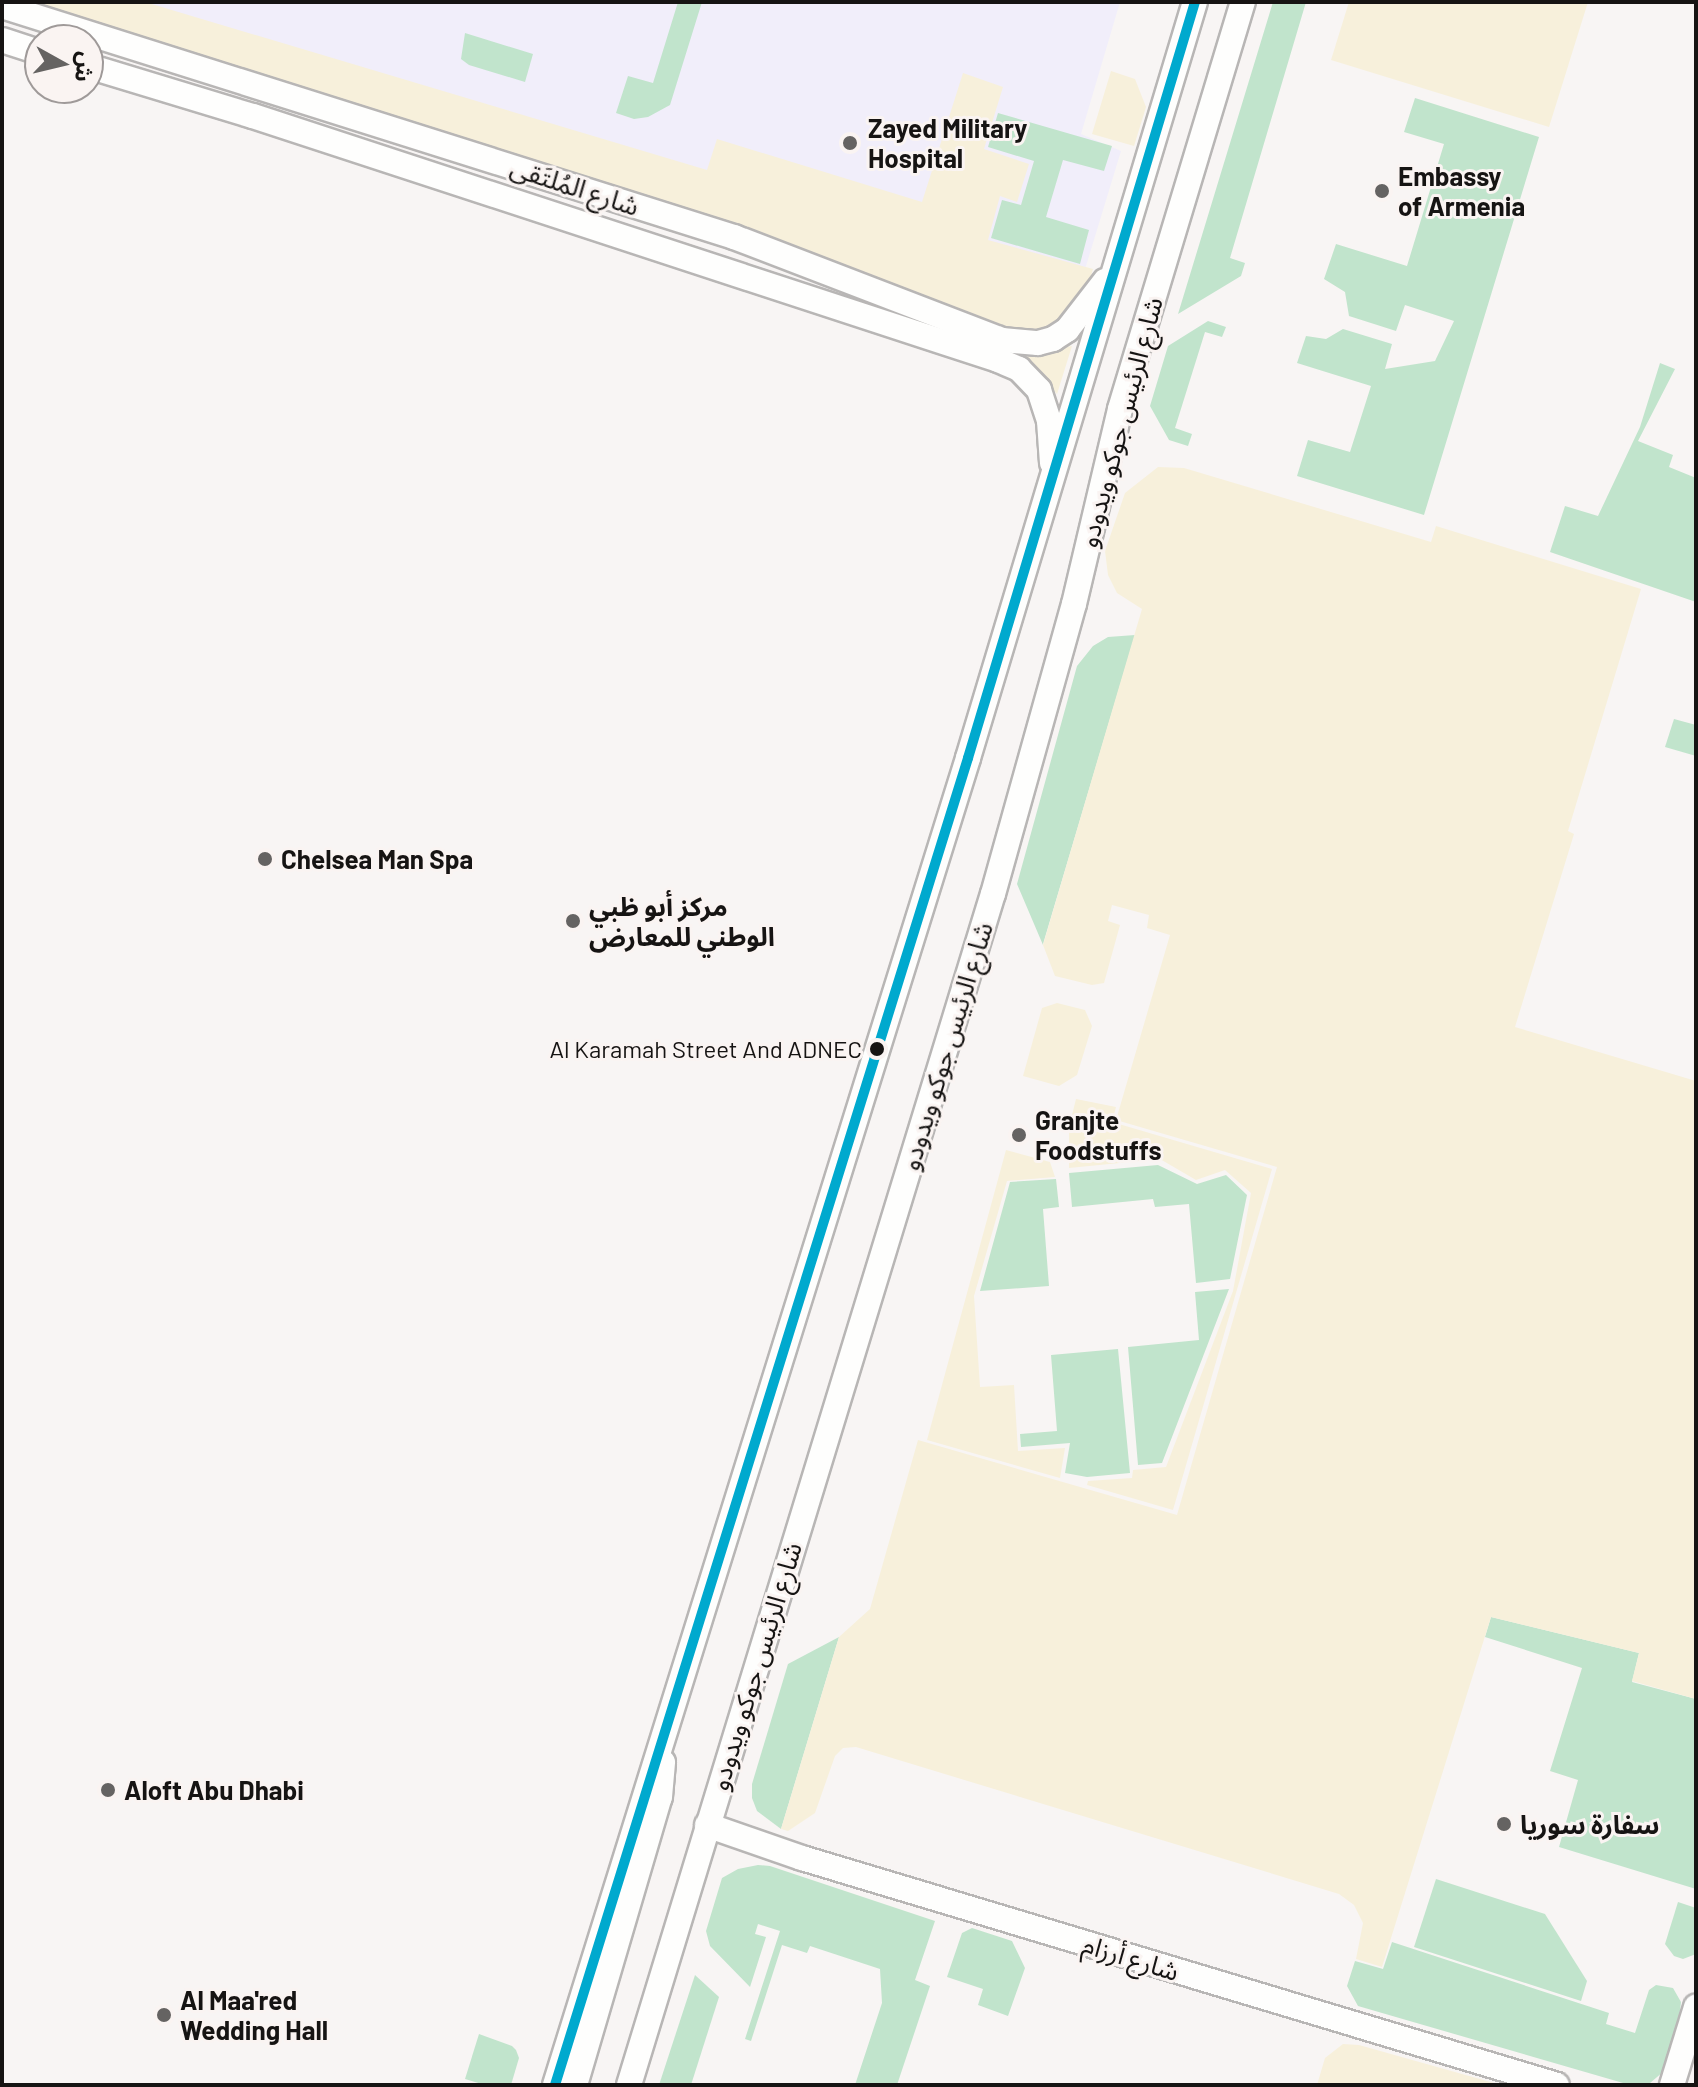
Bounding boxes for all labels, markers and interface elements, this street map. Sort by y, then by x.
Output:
north arrow [24,24,104,104]
text: ش [71,50,101,84]
place label: Zayed Military Hospital [868,112,1027,174]
marker: Zayed Military Hospital [839,132,861,154]
street label: شارع المُلتَقى [507,151,643,221]
place label: Embassy of Armenia [1398,160,1525,222]
marker: Embassy of Armenia [1373,182,1391,200]
street label: شارع الرئيس جوكو ويدودو [1072,293,1168,551]
place label: Chelsea Man Spa [281,843,473,875]
marker: Chelsea Man Spa [256,850,274,868]
place label: مركز أبو ظبي الوطني للمعارض [589,890,775,952]
marker: مركز أبو ظبي الوطني للمعارض [564,912,582,930]
street label: شارع الرئيس جوكو ويدودو [893,918,999,1174]
place label: Al Karamah Street And ADNEC [549,1035,862,1063]
marker: Al Karamah Street And ADNEC [869,1041,885,1057]
place label: Granjte Foodstuffs [1035,1104,1162,1166]
marker: Granjte Foodstuffs [1010,1126,1028,1144]
street label: شارع الرئيس جوكو ويدودو [702,1538,808,1794]
place label: Aloft Abu Dhabi [124,1774,304,1806]
marker: Aloft Abu Dhabi [99,1781,117,1799]
place label: سفارة سوريا [1520,1808,1660,1840]
marker: سفارة سوريا [1495,1815,1513,1833]
street label: شارع أرزام [1079,1928,1183,1986]
place label: Al Maa'red Wedding Hall [180,1984,328,2046]
marker: Al Maa'red Wedding Hall [155,2006,173,2024]

